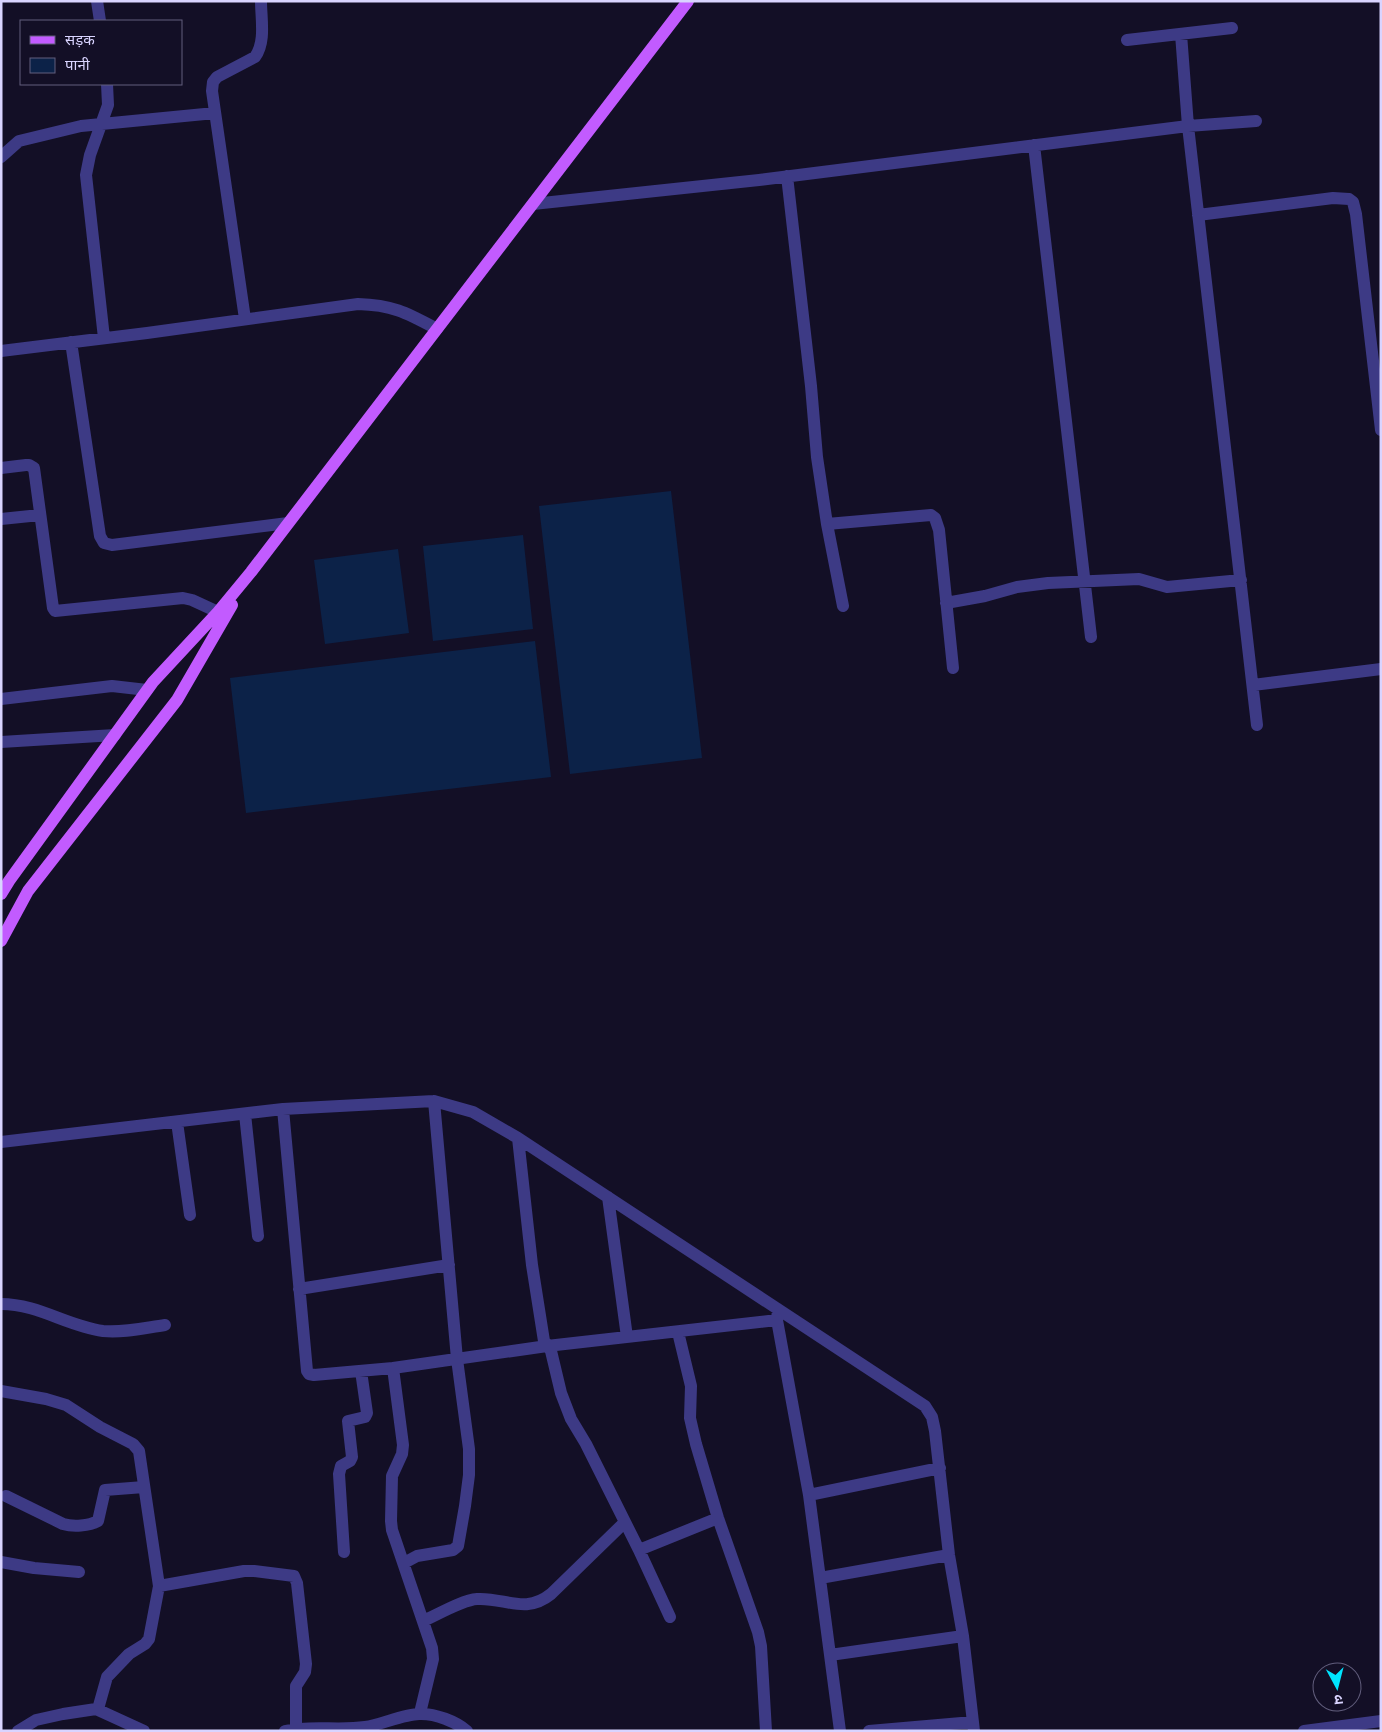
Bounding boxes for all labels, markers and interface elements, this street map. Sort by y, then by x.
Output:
legend [20,20,182,85]
text: सड़क [65,31,95,49]
text: पानी [65,56,91,74]
north arrow [1312,1662,1362,1712]
text: उ [1333,1691,1344,1708]

